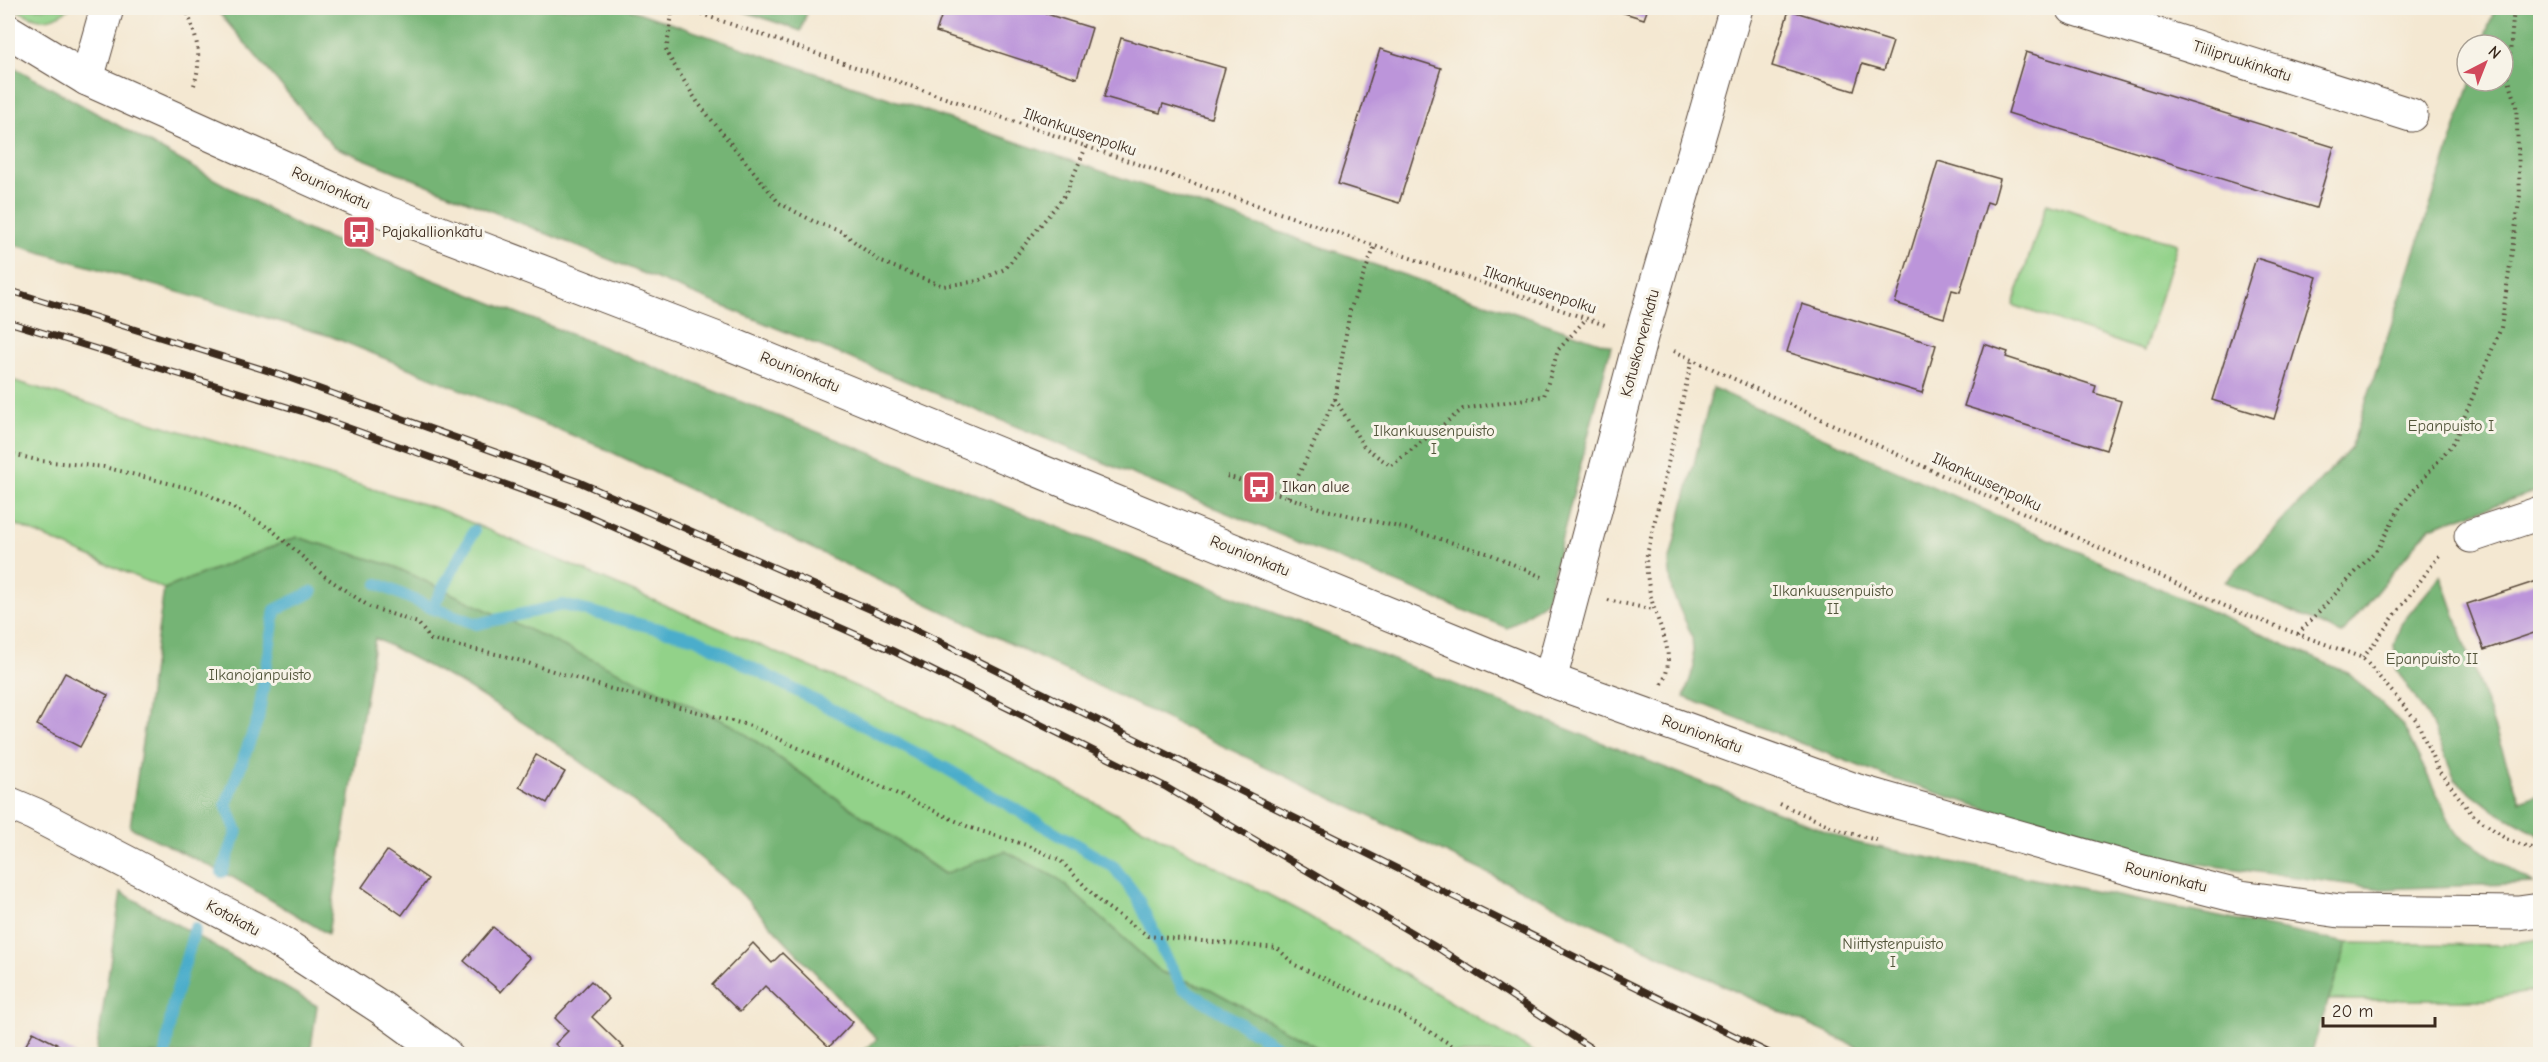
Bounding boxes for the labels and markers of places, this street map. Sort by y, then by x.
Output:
bus stop icon: Pajakallionkatu [341,214,377,250]
place label: Pajakallionkatu [382,223,483,241]
bus stop icon: Ilkan alue [1241,469,1277,505]
place label: Ilkan alue [1282,478,1350,496]

